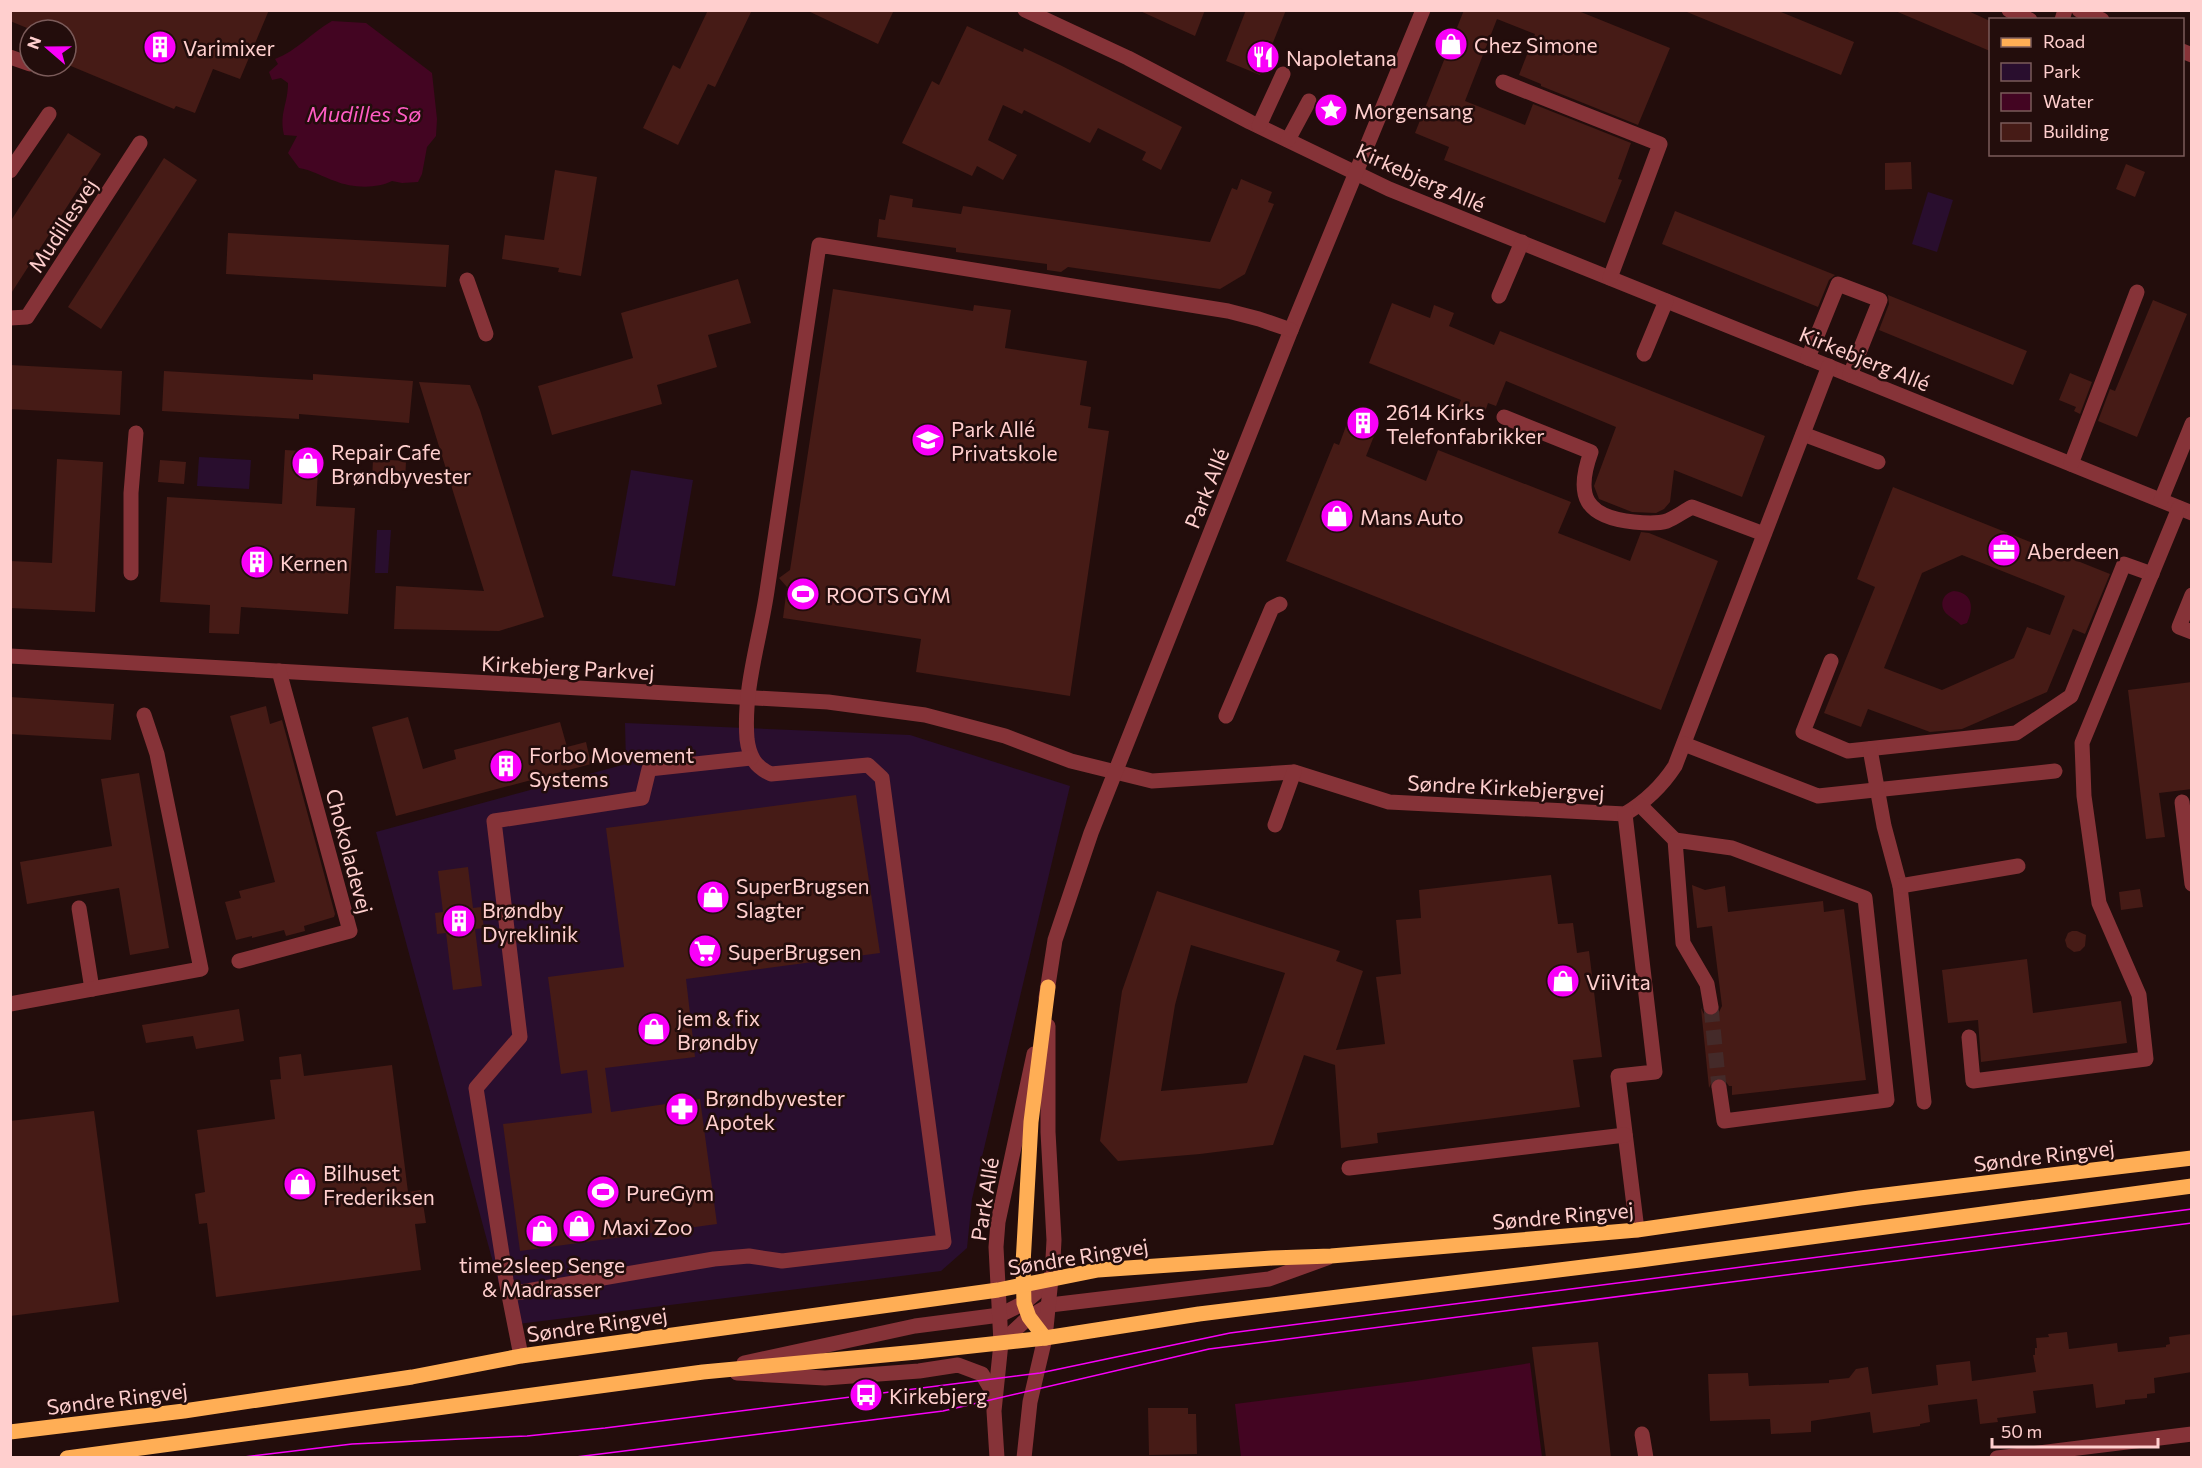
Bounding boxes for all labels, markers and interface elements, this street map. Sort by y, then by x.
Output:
north arrow [18,18,78,78]
legend [1989,18,2184,156]
shop icon: Chez Simone [1433,26,1469,62]
building icon: Varimixer [142,29,178,65]
text: Road [2043,30,2085,52]
place label: Chez Simone [1474,32,1598,57]
text: N [22,34,44,52]
place label: Varimixer [183,35,275,60]
restaurant icon: Napoletana [1245,39,1281,75]
place label: Napoletana [1286,45,1397,70]
text: Park [2043,60,2081,82]
text: Water [2043,90,2094,112]
place icon: Morgensang [1313,92,1349,128]
place label: Morgensang [1354,98,1473,123]
water label: Mudilles Sø [307,100,421,127]
text: Building [2043,120,2109,142]
street label: Kirkebjerg Allé [1353,137,1489,217]
street label: Mudillesvej [22,173,102,277]
street label: Kirkebjerg Allé [1796,320,1934,396]
place label: 2614 Kirks Telefonfabrikker [1386,399,1545,448]
building icon: 2614 Kirks Telefonfabrikker [1345,405,1381,441]
place label: Park Allé Privatskole [951,416,1058,465]
school or university icon: Park Allé Privatskole [910,422,946,458]
place label: Repair Cafe Brøndbyvester [331,439,471,488]
street label: Park Allé [1179,444,1233,532]
shop icon: Repair Cafe Brøndbyvester [290,445,326,481]
shop icon: Mans Auto [1319,498,1355,534]
place label: Mans Auto [1360,504,1464,529]
office icon: Aberdeen [1986,532,2022,568]
place label: Aberdeen [2027,538,2119,563]
building icon: Kernen [239,544,275,580]
place label: Kernen [280,550,348,575]
sports icon: ROOTS GYM [785,576,821,612]
place label: ROOTS GYM [826,582,951,607]
street label: Kirkebjerg Parkvej [481,650,655,684]
place label: Forbo Movement Systems [529,742,694,791]
building icon: Forbo Movement Systems [488,748,524,784]
street label: Søndre Kirkebjergvej [1407,769,1605,805]
street label: Chokoladevej [321,786,379,916]
place label: SuperBrugsen Slagter [736,873,870,922]
shop icon: SuperBrugsen Slagter [695,879,731,915]
place label: Brøndby Dyreklinik [482,897,578,946]
building icon: Brøndby Dyreklinik [441,903,477,939]
supermarket icon: SuperBrugsen [687,933,723,969]
place label: SuperBrugsen [728,939,862,964]
shop icon: ViiVita [1545,963,1581,999]
place label: ViiVita [1586,969,1651,994]
place label: jem & fix Brøndby [677,1005,760,1054]
shop icon: jem & fix Brøndby [636,1011,672,1047]
place label: Brøndbyvester Apotek [705,1085,845,1134]
pharmacy icon: Brøndbyvester Apotek [664,1091,700,1127]
street label: Søndre Ringvej [1972,1134,2116,1176]
street label: Park Allé [965,1155,1003,1243]
place label: Bilhuset Frederiksen [323,1160,435,1209]
shop icon: Bilhuset Frederiksen [282,1166,318,1202]
sports icon: PureGym [585,1174,621,1210]
place label: PureGym [626,1180,714,1205]
street label: Søndre Ringvej [1491,1196,1635,1234]
shop icon: Maxi Zoo [561,1208,597,1244]
shop icon: time2sleep Senge & Madrasser [524,1213,560,1249]
place label: Maxi Zoo [602,1214,693,1239]
street label: Søndre Ringvej [1006,1233,1150,1279]
place label: time2sleep Senge & Madrasser [459,1252,625,1301]
street label: Søndre Ringvej [525,1302,669,1346]
street label: Søndre Ringvej [45,1377,189,1419]
bus stop icon: Kirkebjerg [848,1377,884,1413]
place label: Kirkebjerg [889,1383,988,1408]
scale bar [1992,1411,2158,1449]
text: 50 m [2001,1420,2042,1442]

